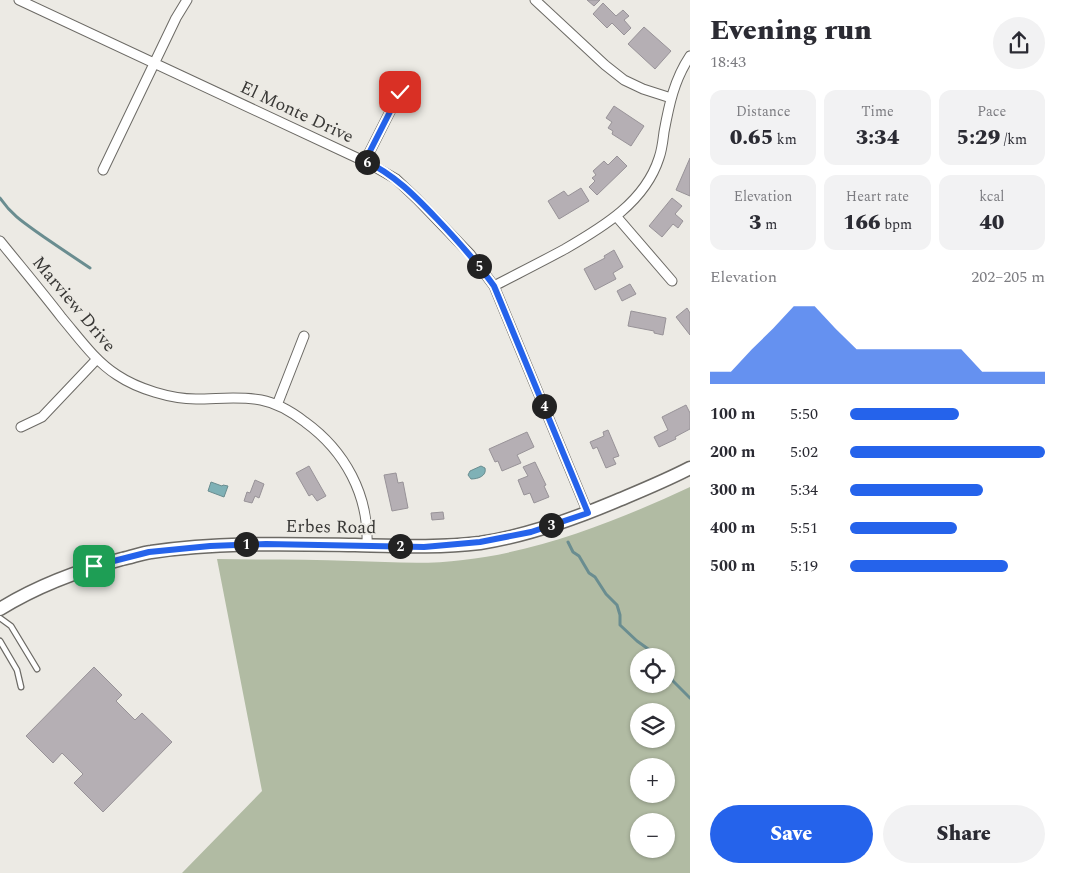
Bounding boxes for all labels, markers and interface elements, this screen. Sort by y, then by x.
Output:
text: Evening run [710,9,872,52]
button: share [993,17,1045,69]
text: 18:43 [710,50,746,74]
pin [379,71,421,113]
street label: El Monte Drive [236,74,358,150]
icon: check [386,78,414,106]
text: Distance [736,101,790,122]
text: Time [861,101,894,122]
text: Pace [977,101,1006,122]
text: 0.65 [730,122,773,154]
text: 3:34 [856,122,899,154]
text: 5:29 [957,122,1000,154]
text: km [773,129,797,150]
text: /km [1000,129,1027,150]
pin: 6 [354,150,380,174]
text: 6 [364,152,371,173]
text: Elevation [734,186,792,207]
text: Heart rate [846,186,909,207]
text: kcal [979,186,1004,207]
text: 3 [749,207,762,239]
text: 166 [843,207,881,239]
text: 40 [979,207,1004,239]
text: m [762,214,777,235]
text: bpm [881,214,912,235]
street label: Marview Drive [26,250,122,358]
pin: 5 [466,254,492,278]
text: 5 [476,256,483,277]
text: Elevation [710,265,777,289]
text: 202–205 m [971,265,1045,289]
pin: 4 [532,394,556,418]
text: 4 [541,396,548,417]
text: 100 m [710,402,755,426]
text: 5:50 [790,402,818,426]
text: 200 m [710,440,755,464]
text: 5:02 [790,440,818,464]
text: 300 m [710,478,755,502]
text: 5:34 [790,478,818,502]
pin: 3 [538,512,564,538]
street label: Erbes Road [285,513,377,541]
text: 3 [548,515,555,536]
text: 400 m [710,516,755,540]
text: 5:51 [790,516,818,540]
pin: 1 [234,532,258,556]
text: 1 [243,534,250,555]
pin: 2 [388,534,412,558]
text: 2 [397,536,404,557]
pin [73,545,115,587]
icon: arrive [80,552,108,580]
text: 500 m [710,554,755,578]
text: 5:19 [790,554,818,578]
map controls [630,648,675,858]
button: locate [630,648,675,693]
button: layers [630,703,675,748]
button: + [630,758,675,803]
button: Save [710,805,873,863]
button: Share [883,805,1045,863]
button: − [630,813,675,858]

